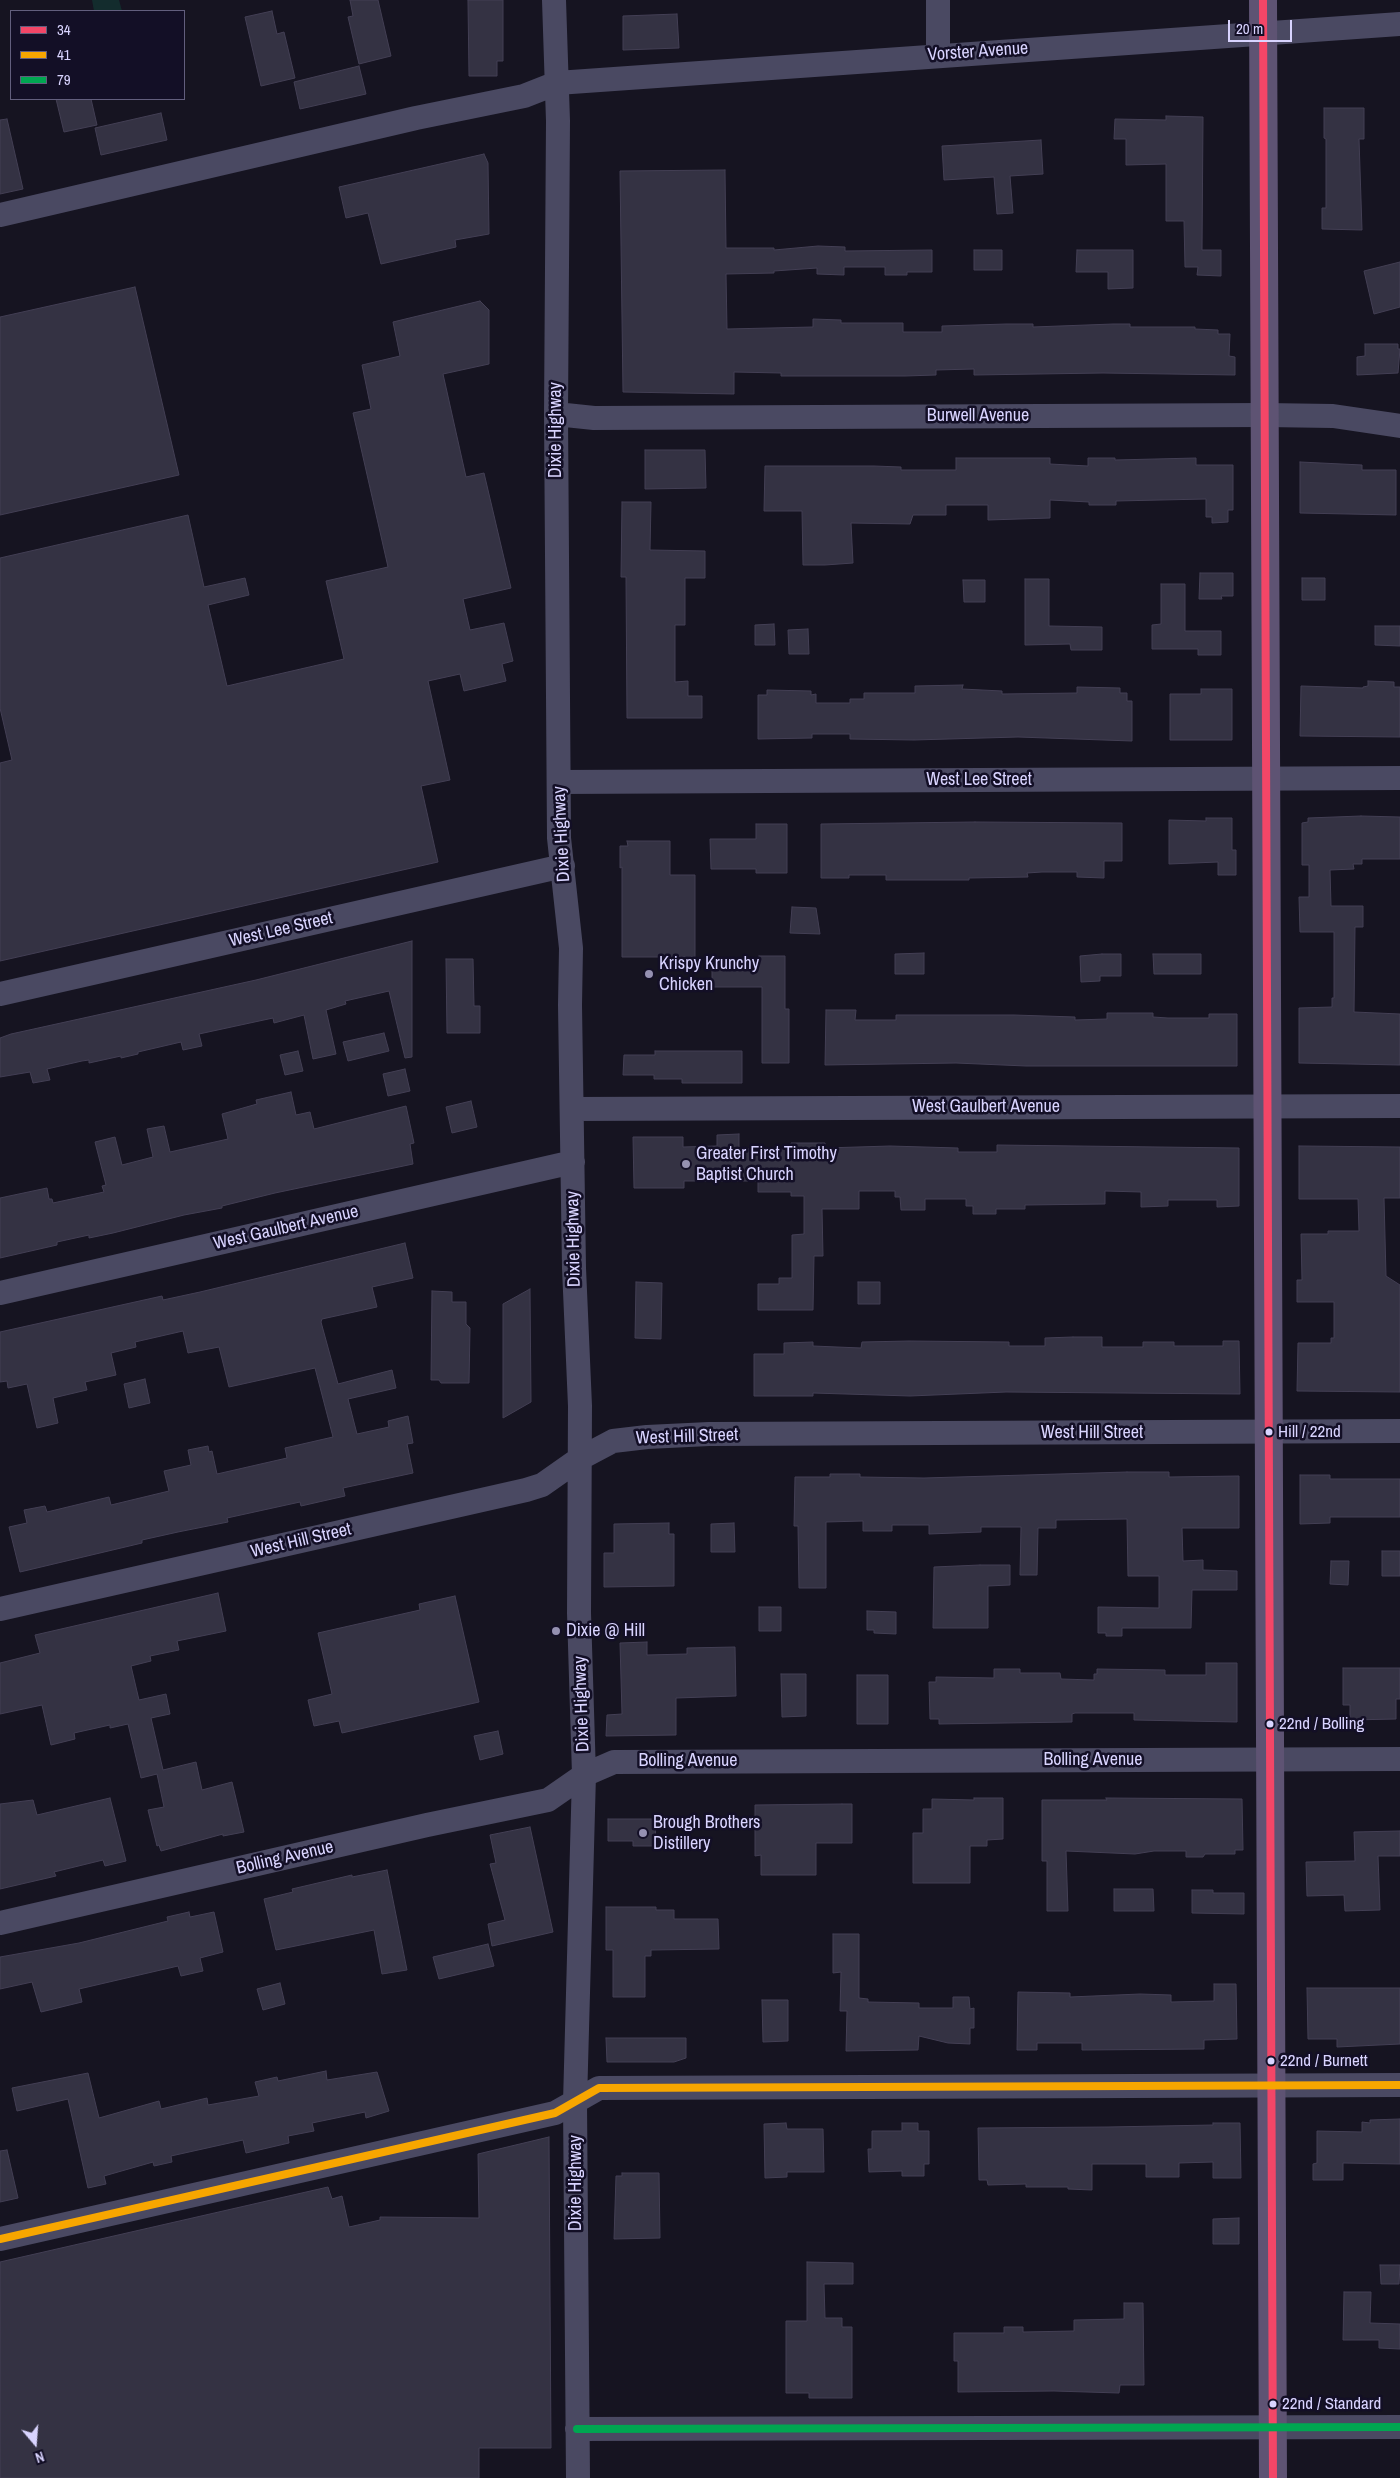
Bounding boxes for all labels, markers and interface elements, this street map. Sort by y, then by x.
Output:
legend [10,10,185,100]
scale bar [1230,10,1294,42]
text: 20 m [1236,18,1263,39]
text: 34 [57,19,71,40]
street label: Vorster Avenue [927,38,1029,66]
text: 41 [57,44,71,65]
text: 79 [57,69,71,90]
street label: Dixie Highway [545,382,567,478]
street label: Burwell Avenue [927,405,1029,427]
street label: West Lee Street [926,769,1032,791]
street label: Dixie Highway [549,786,575,882]
street label: West Lee Street [227,908,335,952]
place label: Krispy Krunchy Chicken [659,953,759,996]
marker: Krispy Krunchy Chicken [643,968,655,980]
street label: West Gaulbert Avenue [912,1096,1060,1118]
place label: Greater First Timothy Baptist Church [696,1143,837,1186]
marker: Greater First Timothy Baptist Church [680,1158,692,1170]
street label: Dixie Highway [562,1191,586,1287]
street label: West Gaulbert Avenue [211,1201,361,1255]
street label: West Hill Street [1041,1422,1143,1444]
place label: Hill / 22nd [1278,1422,1341,1442]
street label: West Hill Street [636,1424,738,1450]
marker: Hill / 22nd [1264,1427,1274,1437]
street label: West Hill Street [249,1519,353,1563]
place label: Dixie @ Hill [566,1620,645,1642]
marker: Dixie @ Hill [550,1625,562,1637]
street label: Dixie Highway [570,1656,594,1752]
place label: 22nd / Bolling [1279,1714,1364,1734]
marker: 22nd / Bolling [1265,1719,1275,1729]
street label: Bolling Avenue [1043,1749,1143,1771]
street label: Bolling Avenue [638,1750,738,1772]
place label: Brough Brothers Distillery [653,1812,760,1855]
marker: Brough Brothers Distillery [637,1827,649,1839]
street label: Bolling Avenue [234,1836,336,1880]
place label: 22nd / Burnett [1280,2051,1368,2071]
marker: 22nd / Burnett [1266,2056,1276,2066]
street label: Dixie Highway [565,2135,587,2231]
place label: 22nd / Standard [1282,2394,1381,2414]
marker: 22nd / Standard [1268,2399,1278,2409]
north arrow [10,2418,60,2468]
text: N [33,2447,46,2467]

